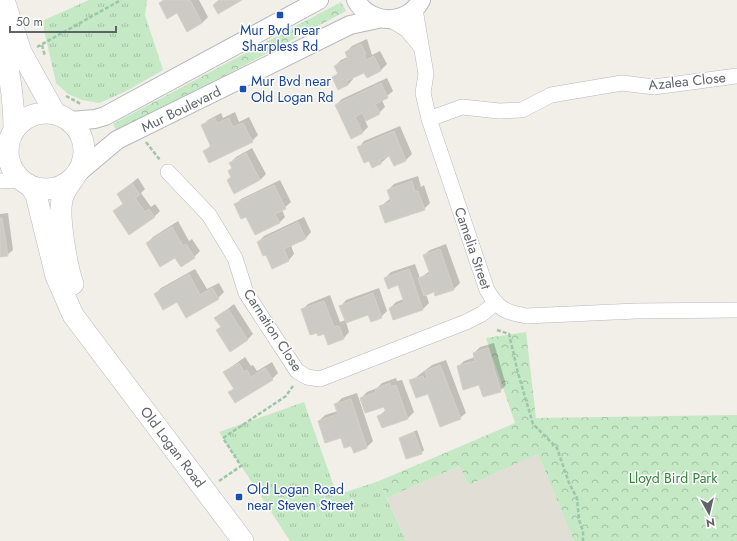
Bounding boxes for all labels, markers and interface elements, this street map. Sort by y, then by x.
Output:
scale bar [10,8,116,34]
marker: Mur Bvd near Sharpless Rd [275,10,285,20]
text: 50 m [16,13,43,31]
place label: Mur Bvd near Sharpless Rd [240,20,320,56]
street label: Azalea Close [647,67,727,95]
place label: Mur Bvd near Old Logan Rd [251,71,334,107]
street label: Mur Boulevard [138,81,224,137]
marker: Mur Bvd near Old Logan Rd [238,84,248,94]
street label: Camelia Street [450,204,497,292]
street label: Carnation Close [239,285,307,375]
street label: Old Logan Road [136,402,210,492]
park label: Lloyd Bird Park [629,468,718,488]
place label: Old Logan Road near Steven Street [247,479,354,515]
marker: Old Logan Road near Steven Street [234,492,244,502]
north arrow [689,493,729,533]
text: N [705,514,716,531]

